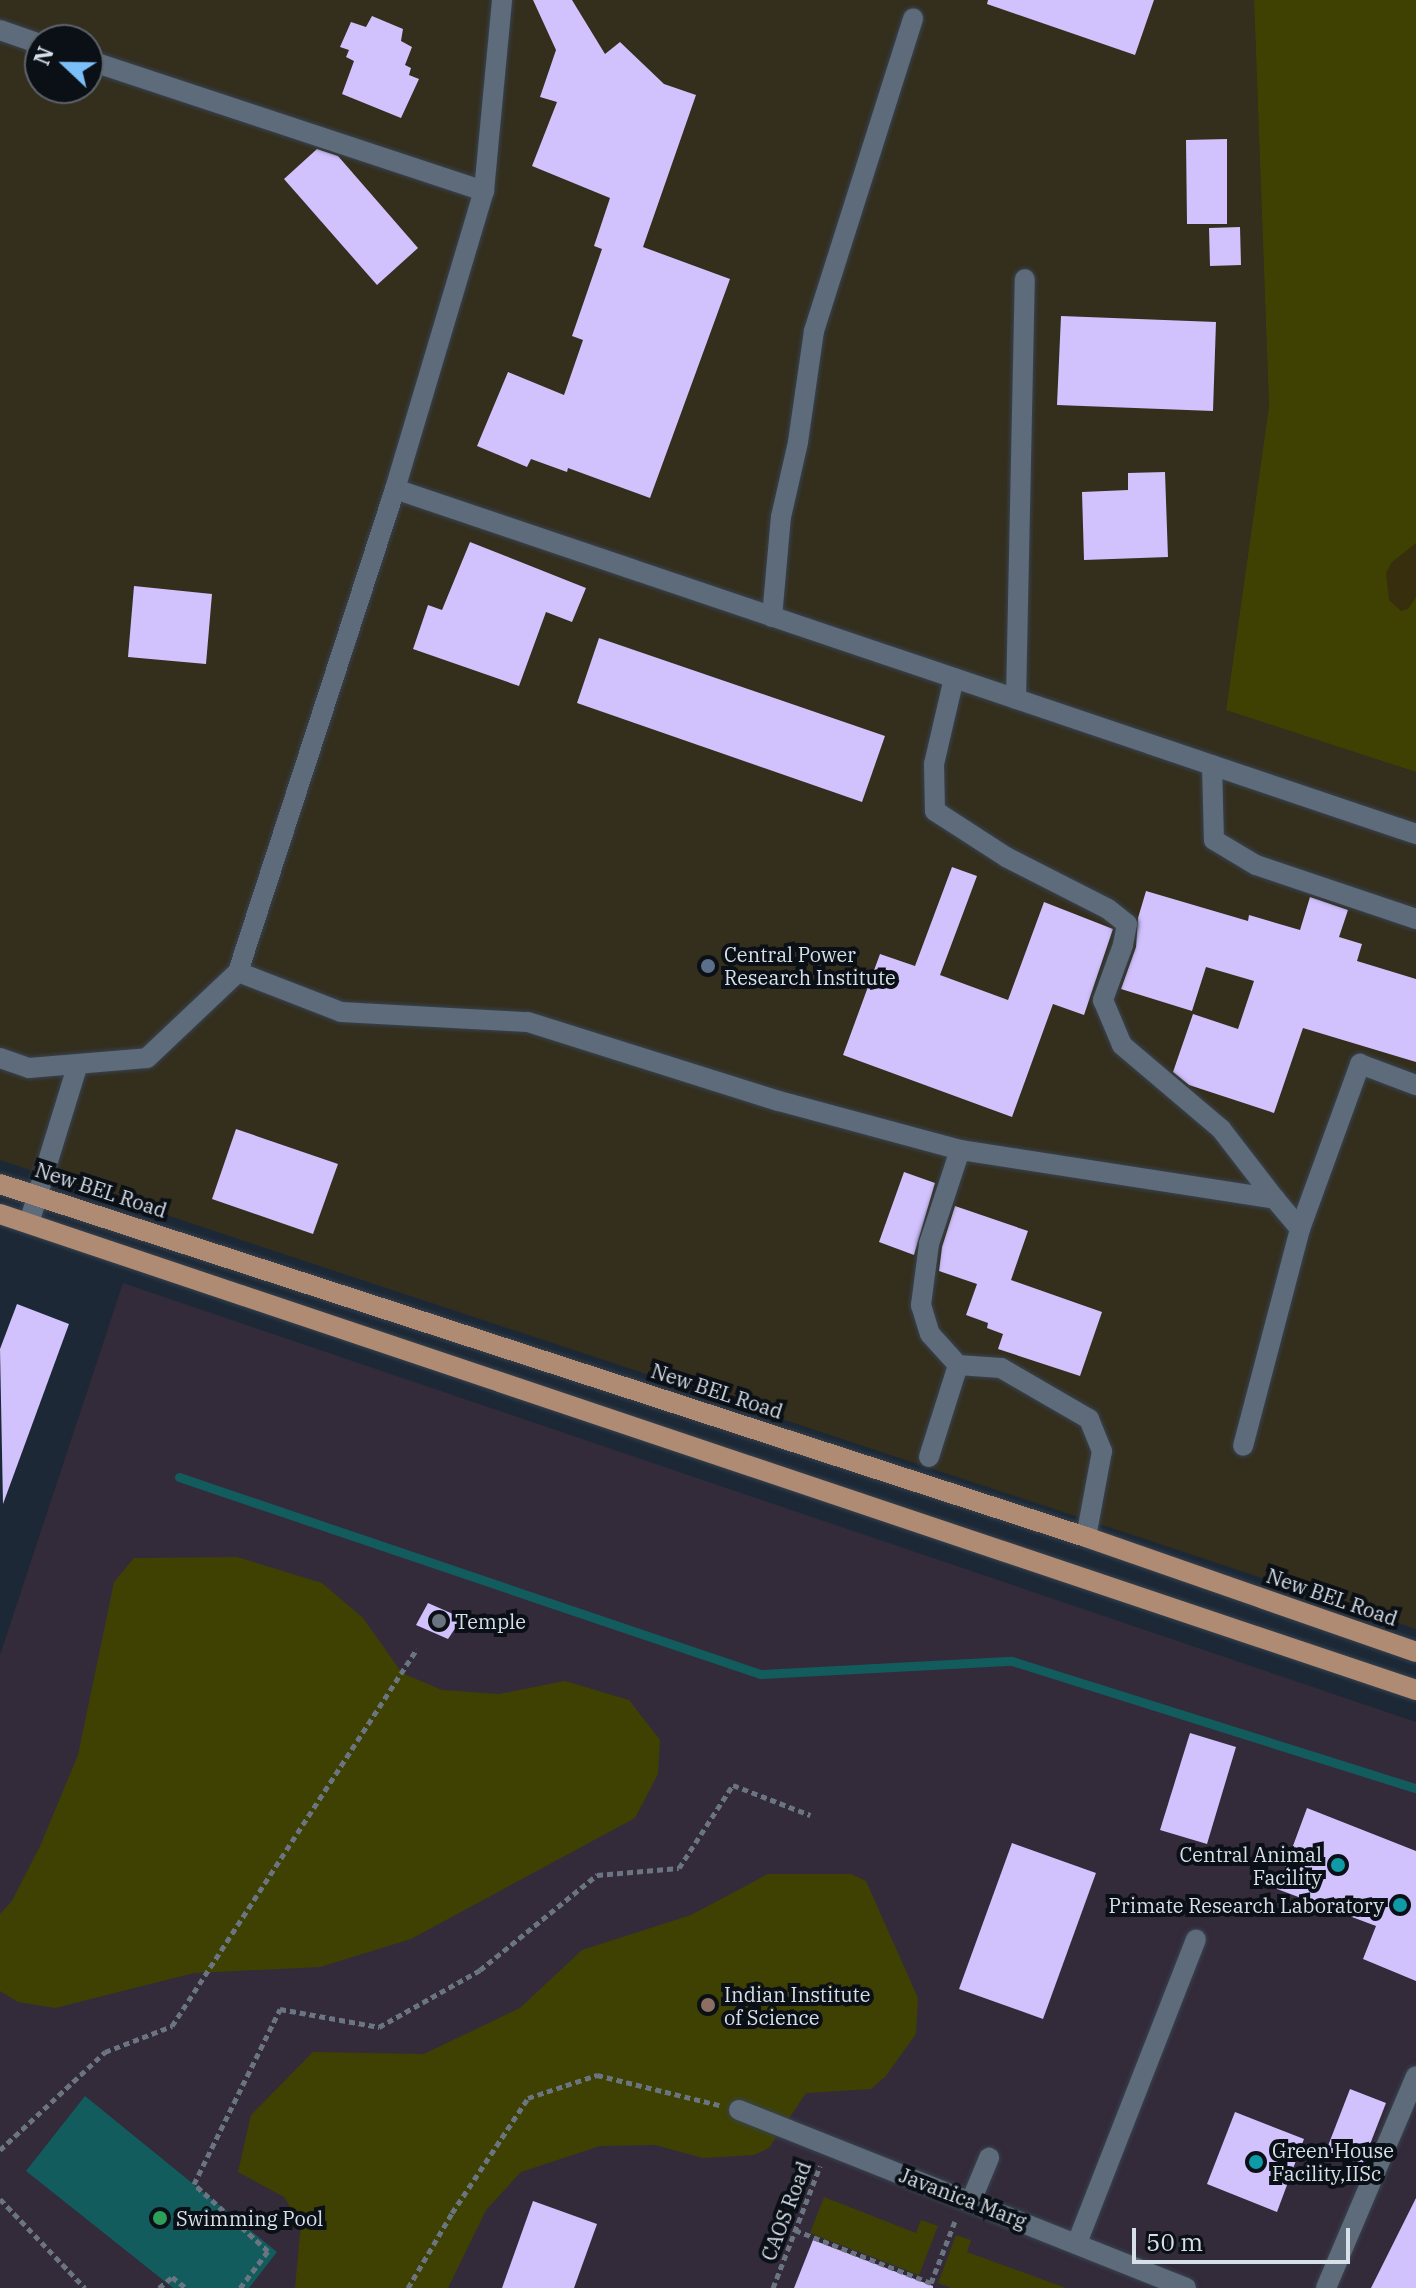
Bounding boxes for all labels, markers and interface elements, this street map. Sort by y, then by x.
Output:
north arrow [24,24,104,104]
text: N [26,42,60,69]
place label: Central Power Research Institute [724,942,896,989]
marker: Central Power Research Institute [699,957,717,975]
street label: New BEL Road [32,1157,170,1223]
street label: New BEL Road [648,1358,786,1424]
street label: New BEL Road [1263,1563,1401,1631]
place label: Temple [455,1609,526,1633]
marker: Temple [430,1612,448,1630]
place label: Central Animal Facility [1179,1842,1322,1889]
marker: Central Animal Facility [1329,1856,1347,1874]
place label: Primate Research Laboratory [1108,1893,1384,1917]
marker: Primate Research Laboratory [1391,1896,1409,1914]
place label: Indian Institute of Science [724,1982,870,2029]
marker: Indian Institute of Science [699,1996,717,2014]
place label: Green House Facility,IISc [1272,2138,1394,2185]
marker: Green House Facility,IISc [1247,2153,1265,2171]
street label: CAOS Road [756,2158,816,2264]
street label: Javanica Marg [896,2163,1030,2233]
place label: Swimming Pool [176,2206,323,2230]
marker: Swimming Pool [151,2209,169,2227]
scale bar [1136,2212,1354,2262]
text: 50 m [1146,2226,1203,2258]

